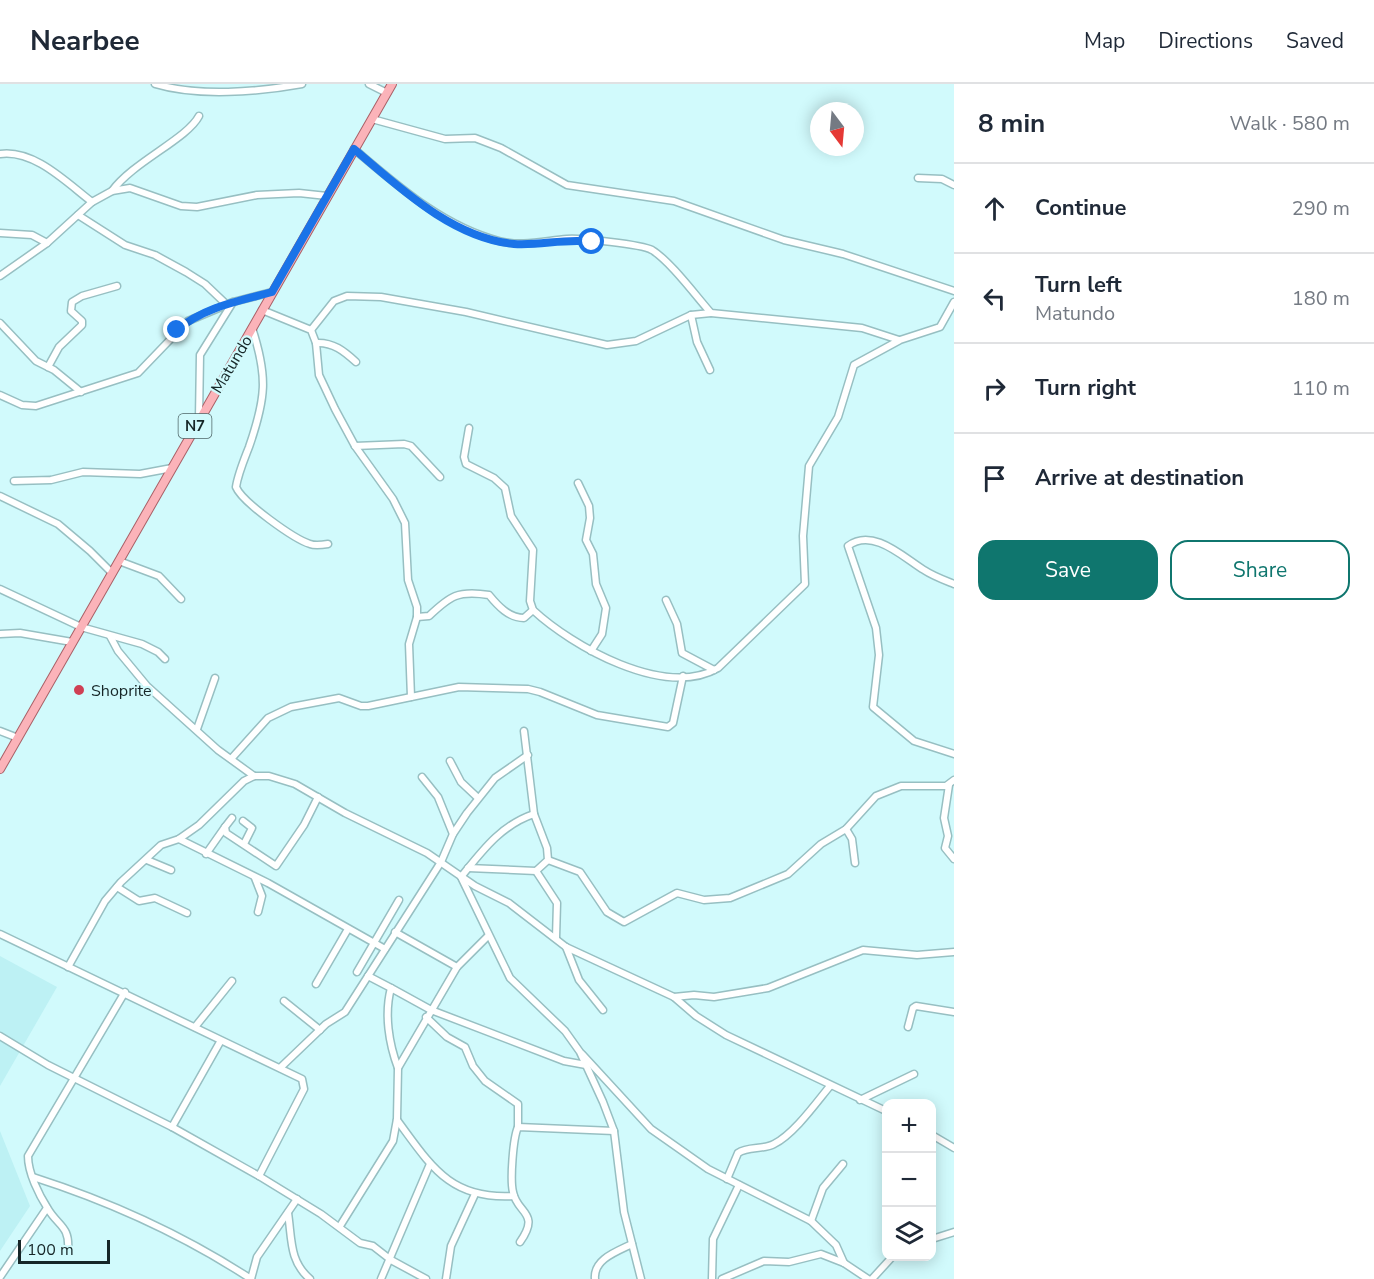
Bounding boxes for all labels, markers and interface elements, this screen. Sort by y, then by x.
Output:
text: Nearbee [30,22,140,60]
text: Map [1084,27,1125,55]
text: Directions [1158,27,1253,55]
text: Saved [1286,27,1344,55]
north arrow [810,102,864,156]
text: 8 min [978,106,1045,141]
text: Walk · 580 m [1230,110,1350,137]
icon: ahead [978,192,1011,225]
text: Continue [1035,193,1126,223]
text: 290 m [1292,195,1350,222]
route start [578,228,604,254]
text: Turn left [1035,270,1122,300]
icon: left [978,282,1011,315]
text: 180 m [1292,285,1350,312]
text: Matundo [1035,300,1115,327]
route end [163,316,189,342]
street label: Matundo [206,331,258,398]
icon: right [978,372,1011,405]
text: Turn right [1035,373,1136,403]
text: 110 m [1292,375,1350,402]
road number: N7 [178,414,212,438]
icon: arrive [978,462,1011,495]
text: Arrive at destination [1035,463,1244,493]
button: Save [978,540,1158,600]
button: Share [1170,540,1350,600]
place label: Shoprite [91,680,152,702]
marker: Shoprite [72,683,86,697]
map controls [882,1099,936,1261]
button: + [882,1099,936,1153]
button: − [882,1153,936,1207]
button: layers [882,1207,936,1261]
scale bar [18,1237,110,1264]
text: 100 m [27,1239,74,1261]

